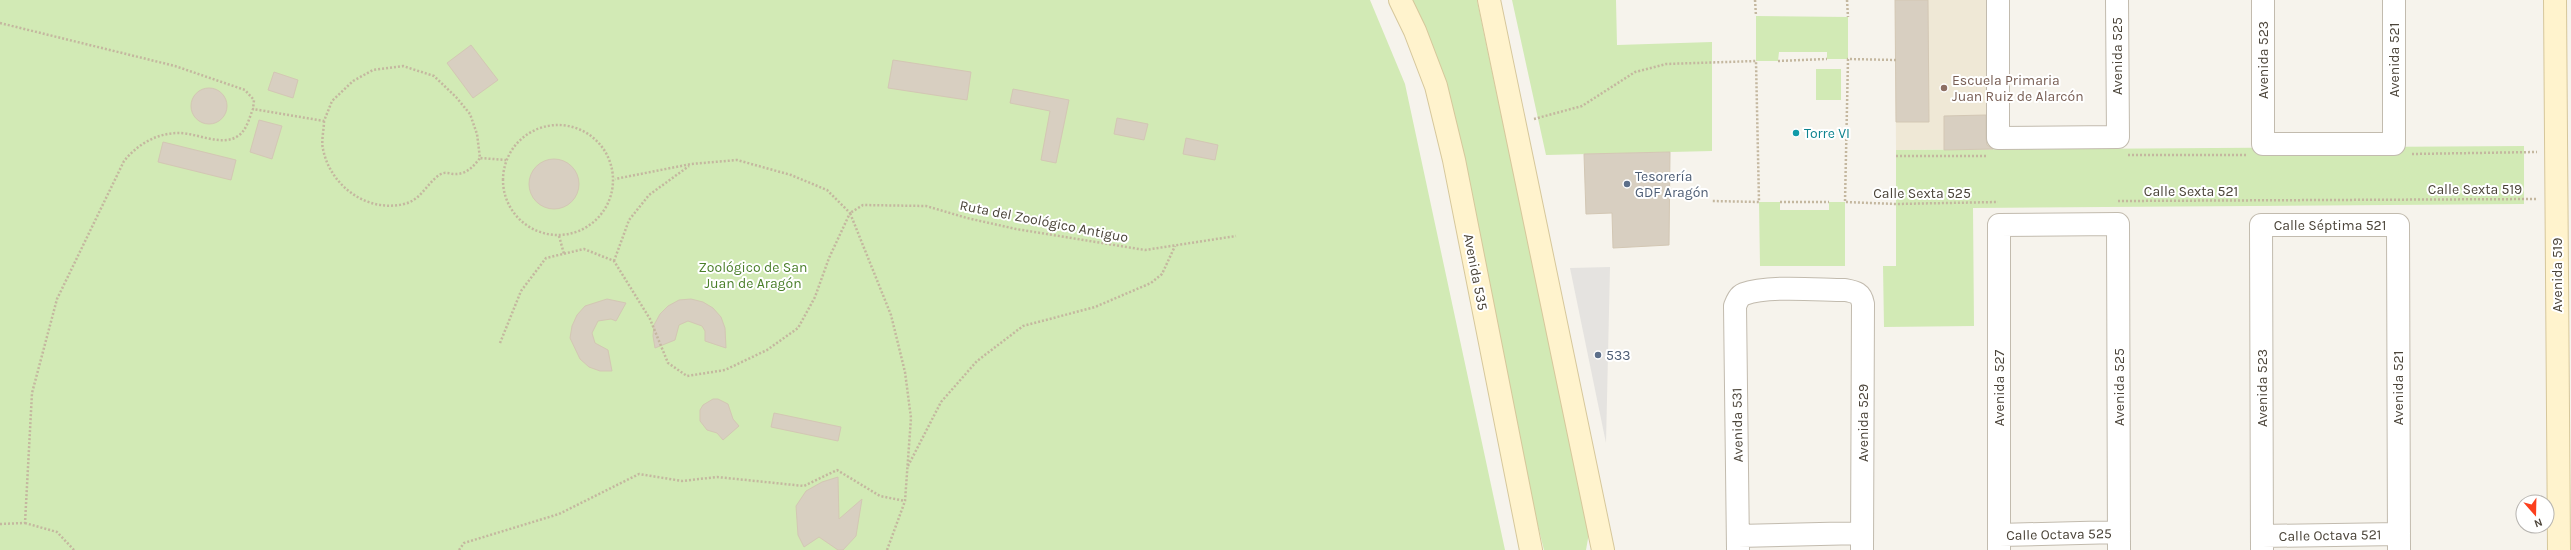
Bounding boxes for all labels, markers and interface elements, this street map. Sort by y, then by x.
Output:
street label: Avenida 525 [2109,17,2126,95]
street label: Avenida 523 [2255,21,2272,99]
street label: Avenida 521 [2386,23,2403,97]
place label: Escuela Primaria Juan Ruiz de Alarcón [1952,72,2084,105]
marker: Escuela Primaria Juan Ruiz de Alarcón [1939,83,1949,93]
place label: Torre VI [1804,125,1850,142]
marker: Torre VI [1791,128,1801,138]
place label: Tesorería GDF Aragón [1635,168,1709,201]
marker: Tesorería GDF Aragón [1622,179,1632,189]
street label: Calle Sexta 519 [2428,181,2522,198]
street label: Calle Sexta 521 [2144,183,2238,200]
street label: Calle Sexta 525 [1873,185,1971,202]
street label: Ruta del Zoológico Antiguo [958,197,1130,246]
street label: Calle Séptima 521 [2274,217,2386,234]
street label: Avenida 535 [1460,232,1491,312]
street label: Avenida 519 [2549,238,2566,312]
park label: Zoológico de San Juan de Aragón [699,259,807,292]
place label: 533 [1606,347,1630,364]
street label: Avenida 525 [2111,348,2128,426]
street label: Avenida 527 [1991,349,2008,426]
street label: Avenida 523 [2254,349,2271,427]
marker: 533 [1593,350,1603,360]
street label: Avenida 521 [2390,351,2407,425]
street label: Avenida 529 [1855,384,1872,462]
street label: Avenida 531 [1728,387,1747,462]
north arrow [2515,494,2555,534]
text: N [2532,515,2544,530]
street label: Calle Octava 525 [2006,525,2112,544]
street label: Calle Octava 521 [2279,526,2381,545]

